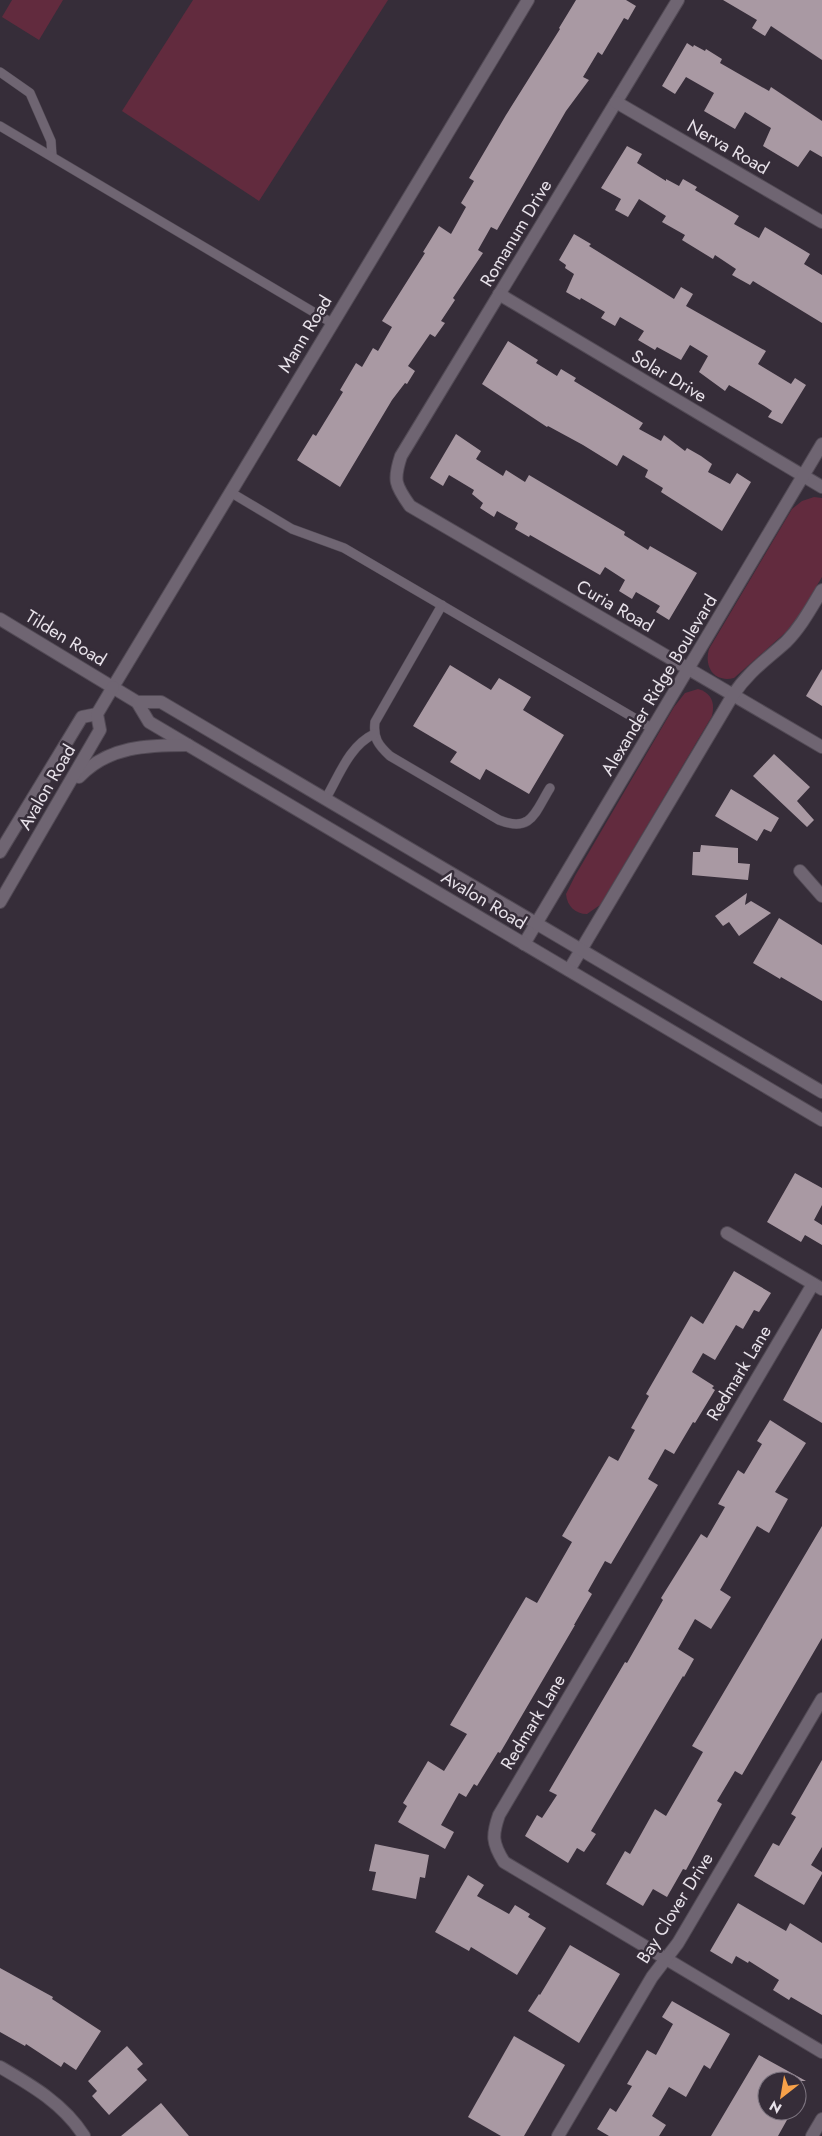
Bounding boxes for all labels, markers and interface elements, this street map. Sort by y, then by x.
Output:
street label: Nerva Road [682,113,774,181]
street label: Romanum Drive [474,174,558,292]
street label: Mann Road [272,290,338,378]
street label: Solar Drive [626,343,712,409]
street label: Curia Road [571,573,659,639]
street label: Alexander Ridge Boulevard [594,589,724,781]
street label: Tilden Road [21,604,111,672]
street label: Avalon Road [12,739,82,835]
street label: Avalon Road [437,864,531,936]
street label: Redmark Lane [700,1320,778,1426]
street label: Redmark Lane [494,1669,572,1775]
street label: Bay Clover Drive [630,1847,720,1969]
north arrow [757,2071,807,2121]
text: N [765,2096,785,2119]

